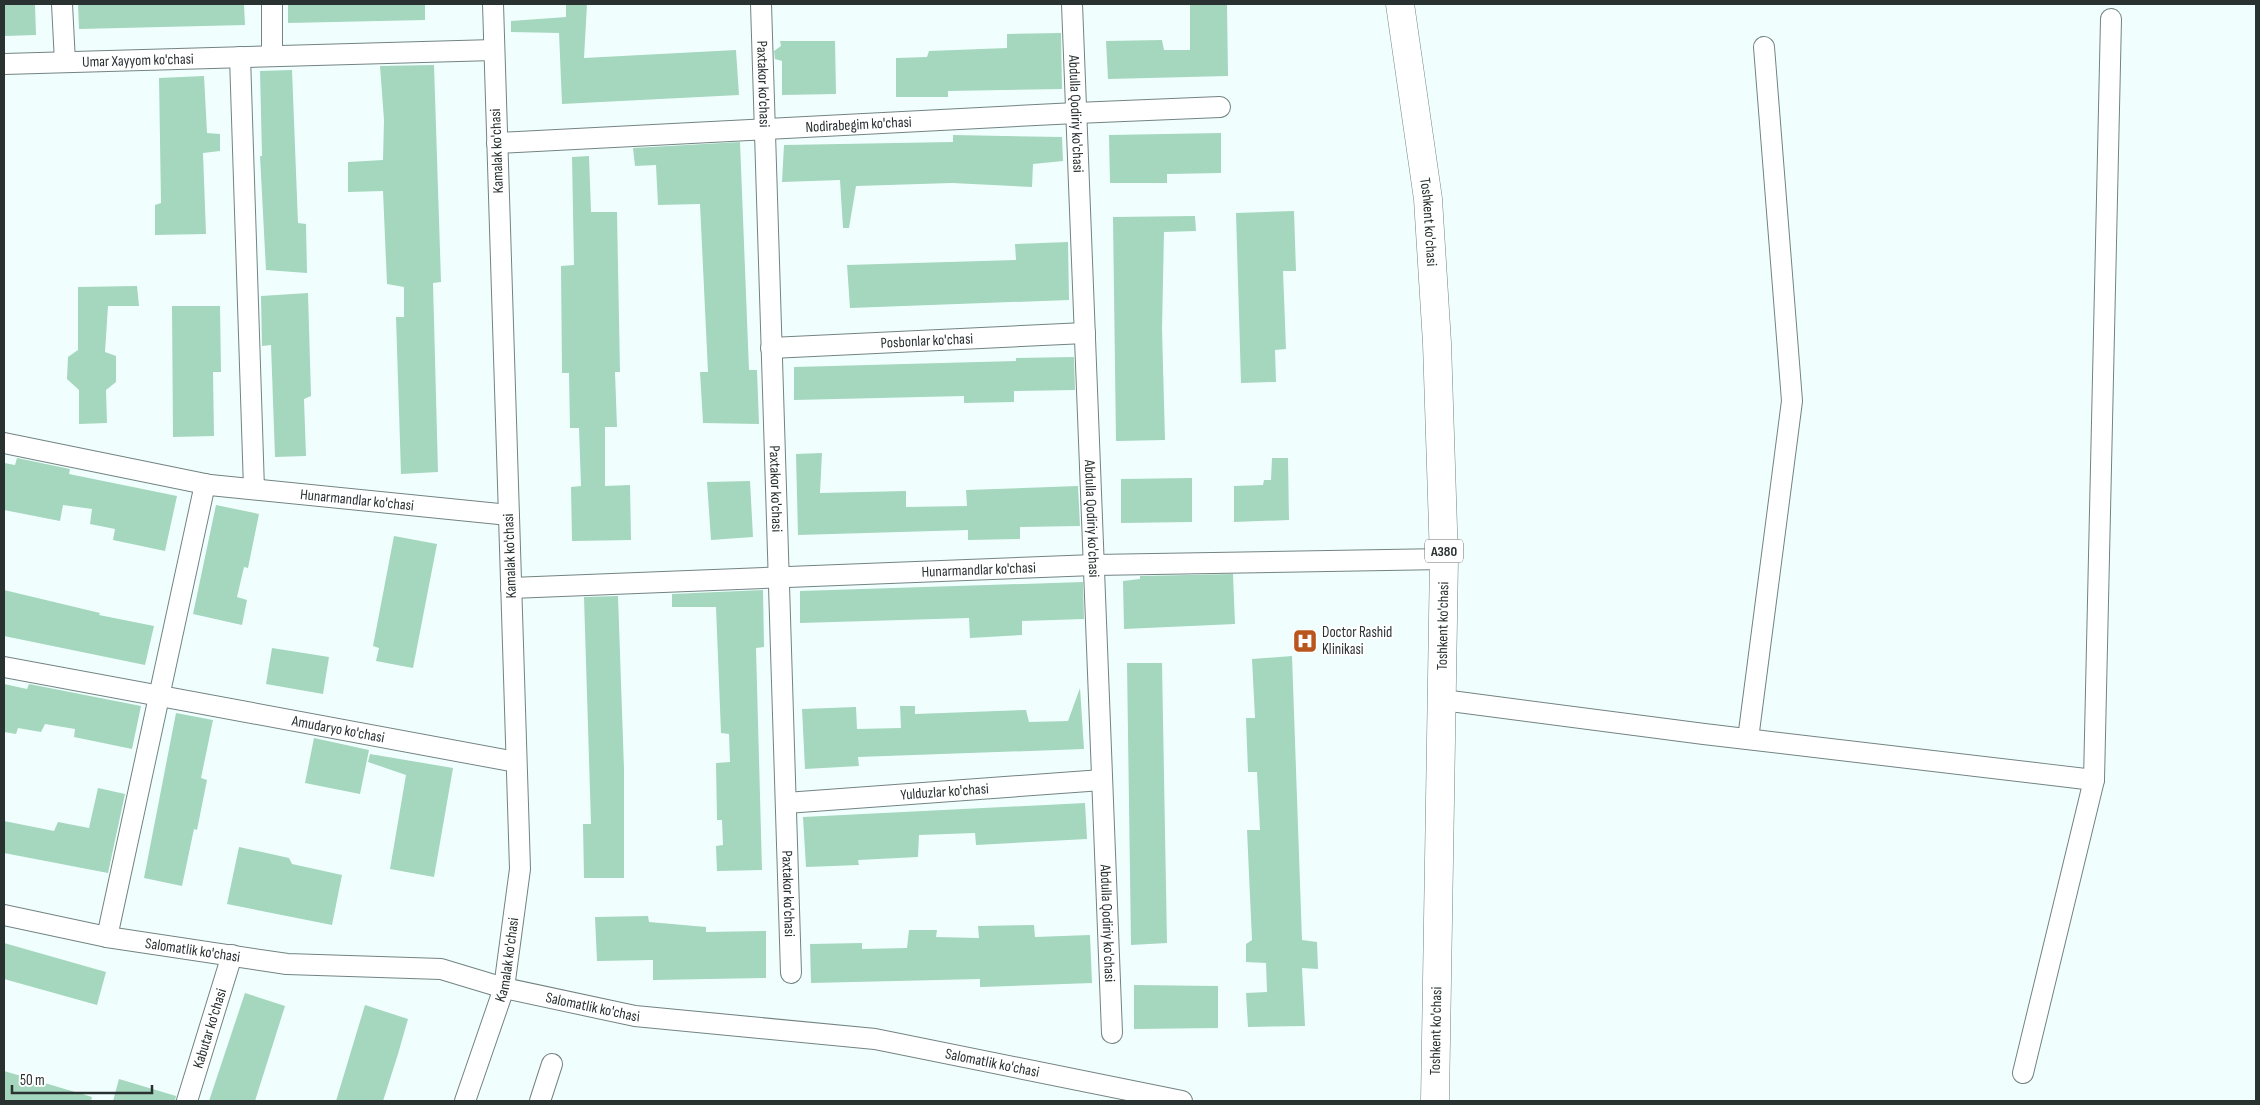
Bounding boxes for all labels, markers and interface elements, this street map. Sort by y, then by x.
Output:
street label: Paxtakor ko'chasi [753,40,774,128]
street label: Umar Xayyom ko'chasi [82,49,194,71]
street label: Abdulla Qodiriy ko'chasi [1064,54,1088,173]
street label: Kamalak ko'chasi [486,108,508,194]
street label: Nodirabegim ko'chasi [805,112,912,137]
street label: Toshkent ko'chasi [1416,177,1442,267]
street label: Posbonlar ko'chasi [880,329,974,352]
street label: Paxtakor ko'chasi [765,445,787,533]
street label: Abdulla Qodiriy ko'chasi [1080,458,1104,578]
street label: Hunarmandlar ko'chasi [299,485,415,515]
street label: Kamalak ko'chasi [499,513,521,599]
road number: A380 [1425,540,1463,562]
street label: Hunarmandlar ko'chasi [921,558,1036,581]
street label: Toshkent ko'chasi [1433,581,1453,670]
place label: Doctor Rashid Klinikasi [1322,623,1392,659]
hospital icon: Doctor Rashid Klinikasi [1292,628,1318,654]
street label: Amudaryo ko'chasi [289,711,386,747]
street label: Yulduzlar ko'chasi [900,779,990,804]
street label: Paxtakor ko'chasi [778,850,799,937]
street label: Abdulla Qodiriy ko'chasi [1096,863,1120,983]
street label: Kamalak ko'chasi [490,916,523,1004]
street label: Salomatlik ko'chasi [144,933,242,966]
street label: Kabutar ko'chasi [188,986,231,1071]
street label: Toshkent ko'chasi [1426,986,1446,1075]
street label: Salomatlik ko'chasi [544,988,641,1026]
street label: Salomatlik ko'chasi [944,1044,1041,1082]
scale bar [12,1062,152,1094]
text: 50 m [20,1071,45,1090]

